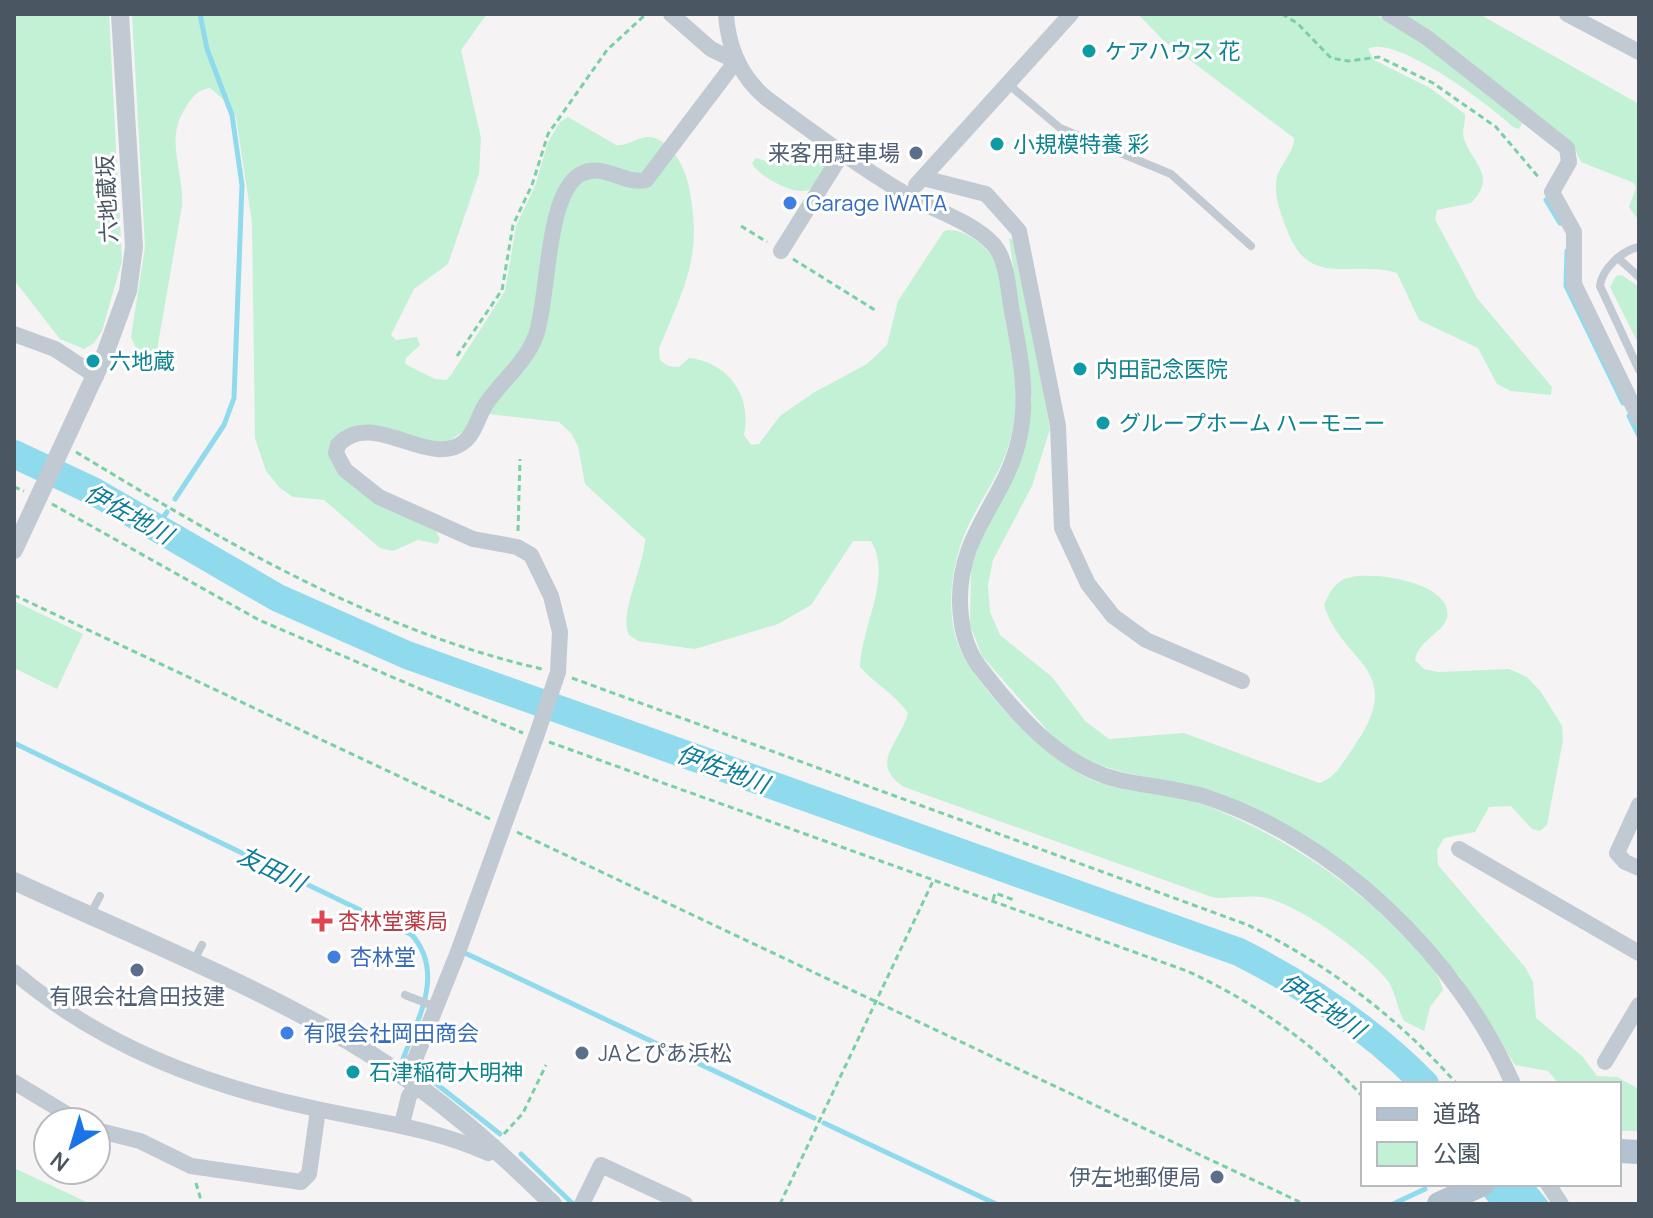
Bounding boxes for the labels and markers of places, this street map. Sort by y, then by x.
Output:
place label: ケアハウス 花 [1105,36,1241,66]
marker: ケアハウス 花 [1080,42,1098,60]
place label: 小規模特養 彩 [1013,129,1149,159]
marker: 小規模特養 彩 [988,135,1006,153]
place label: 来客用駐車場 [768,138,900,168]
marker: 来客用駐車場 [907,144,925,162]
place label: Garage IWATA [806,188,947,218]
marker: Garage IWATA [781,194,799,212]
place label: 六地蔵 [109,346,175,376]
marker: 六地蔵 [84,352,102,370]
place label: 内田記念医院 [1096,354,1228,384]
marker: 内田記念医院 [1071,360,1089,378]
place label: グループホーム ハーモニー [1119,408,1385,438]
marker: グループホーム ハーモニー [1094,414,1112,432]
place label: 杏林堂薬局 [338,906,448,936]
marker: 杏林堂薬局 [313,912,331,930]
place label: 杏林堂 [350,942,416,972]
marker: 杏林堂 [325,948,343,966]
marker: 有限会社倉田技建 [128,961,146,979]
place label: 有限会社倉田技建 [49,981,225,1011]
place label: 有限会社岡田商会 [303,1018,479,1048]
marker: 有限会社岡田商会 [278,1024,296,1042]
place label: JAとぴあ浜松 [598,1038,732,1068]
marker: JAとぴあ浜松 [573,1044,591,1062]
place label: 石津稲荷大明神 [369,1057,523,1087]
marker: 石津稲荷大明神 [344,1063,362,1081]
place label: 伊左地郵便局 [1069,1162,1201,1192]
marker: 伊左地郵便局 [1208,1168,1226,1186]

